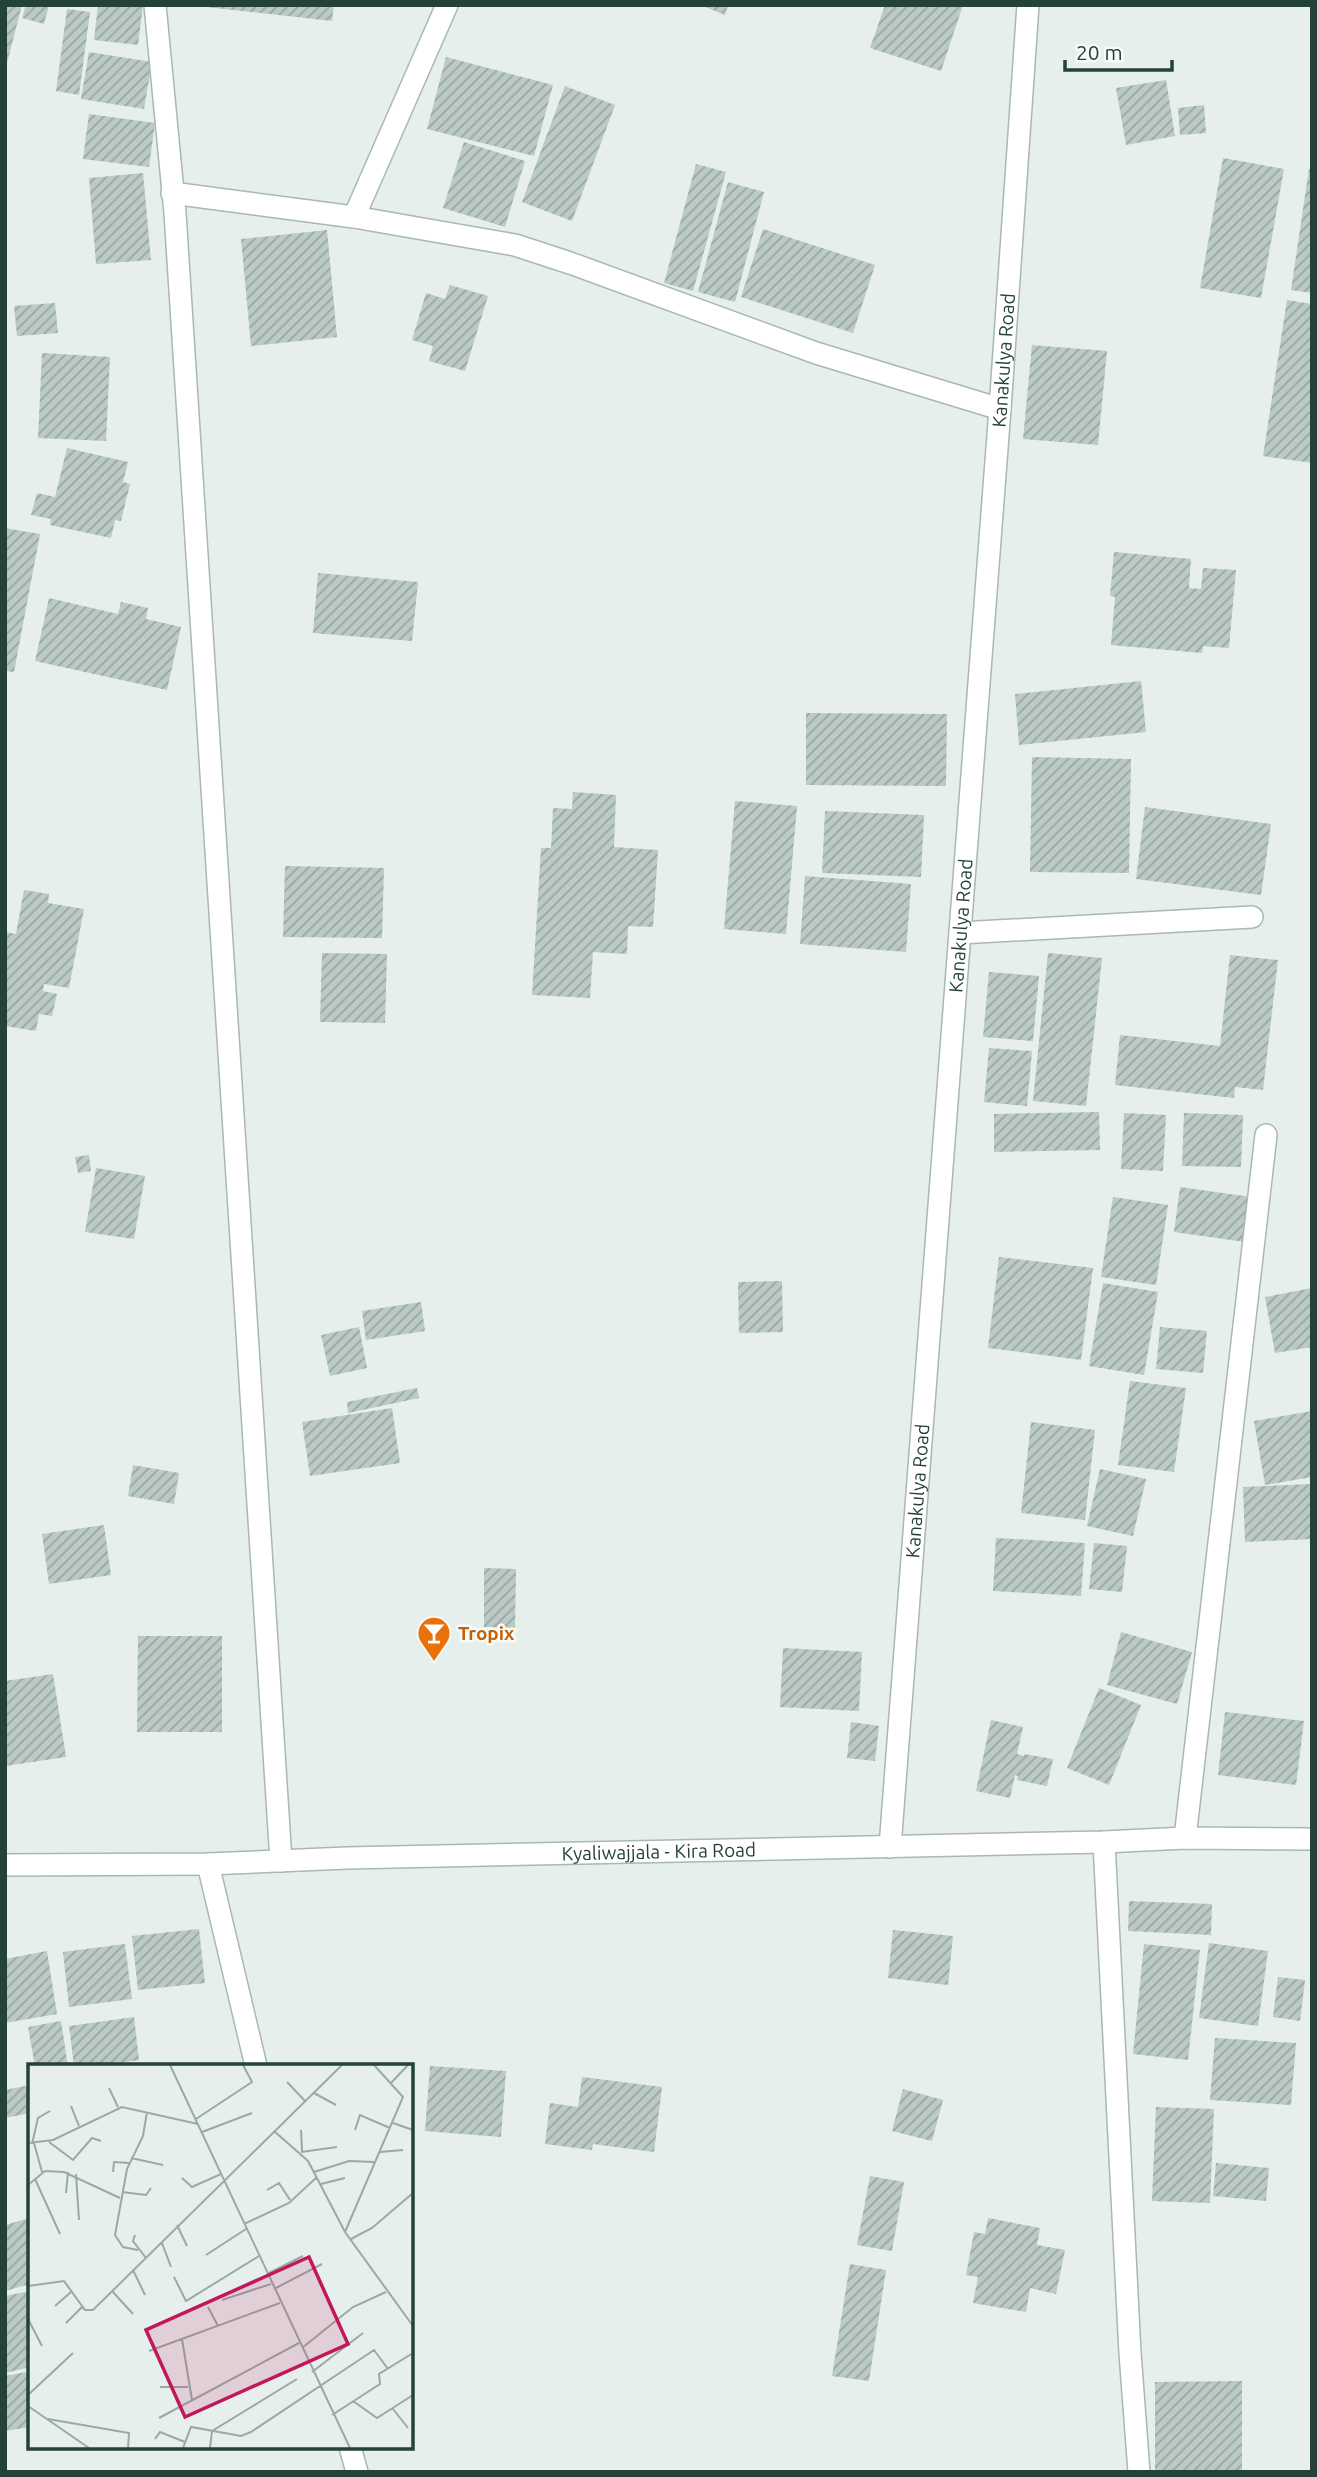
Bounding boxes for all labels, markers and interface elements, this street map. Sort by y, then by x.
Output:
scale bar [1065,28,1172,72]
text: 20 m [1076,40,1123,64]
street label: Kanakulya Road [988,292,1019,428]
street label: Kanakulya Road [944,858,977,994]
street label: Kanakulya Road [901,1423,933,1559]
bar icon: Tropix [415,1614,453,1663]
place label: Tropix [458,1622,515,1644]
street label: Kyaliwajjala - Kira Road [561,1838,756,1864]
inset map [28,2064,413,2449]

